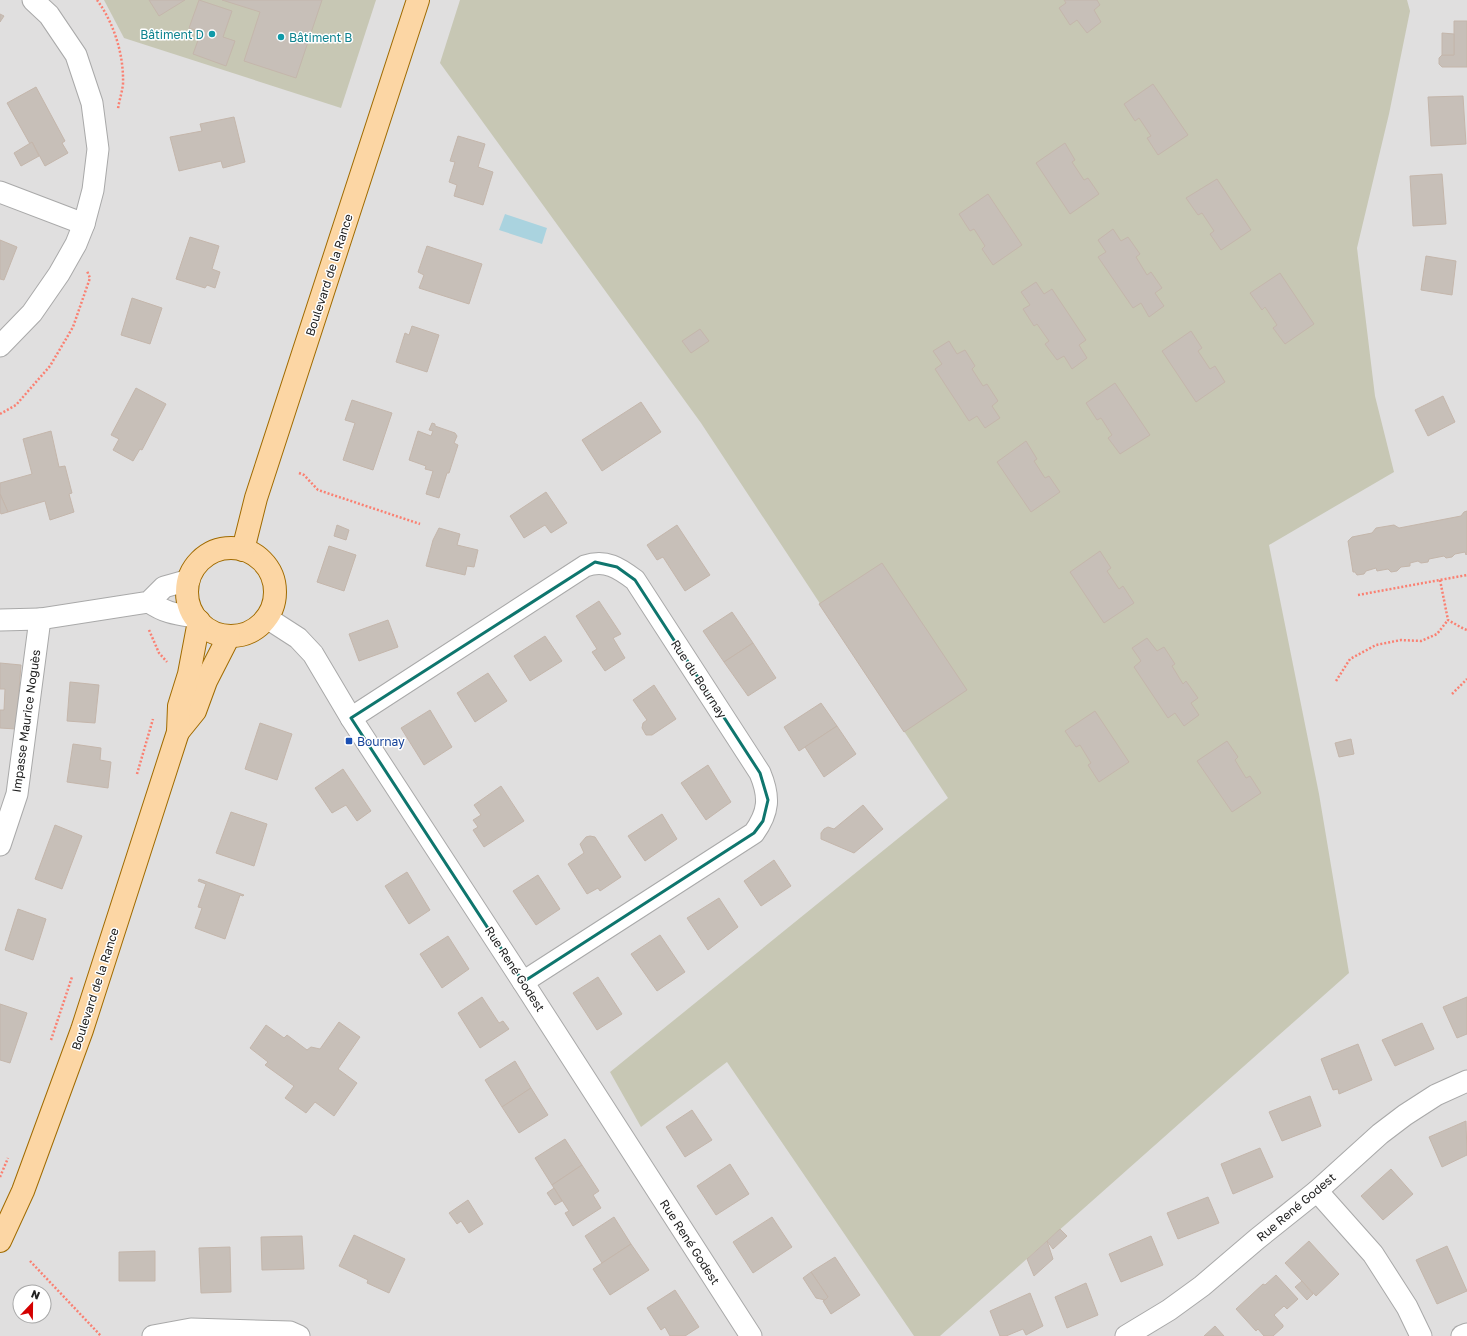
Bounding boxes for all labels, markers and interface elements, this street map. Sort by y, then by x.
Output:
place label: Bâtiment D [140,27,204,42]
marker: Bâtiment D [207,29,217,39]
place label: Bâtiment B [289,30,352,45]
marker: Bâtiment B [276,32,286,42]
street label: Boulevard de la Rance [302,212,356,338]
street label: Rue du Bournay [668,637,730,721]
street label: Impasse Maurice Noguès [9,649,43,793]
place label: Bournay [357,734,405,749]
marker: Bournay [344,736,354,746]
street label: Rue René Godest [482,924,548,1015]
street label: Boulevard de la Rance [68,926,122,1052]
street label: Rue René Godest [1253,1169,1339,1244]
street label: Rue René Godest [657,1197,723,1288]
north arrow [12,1284,52,1324]
text: N [30,1287,42,1302]

